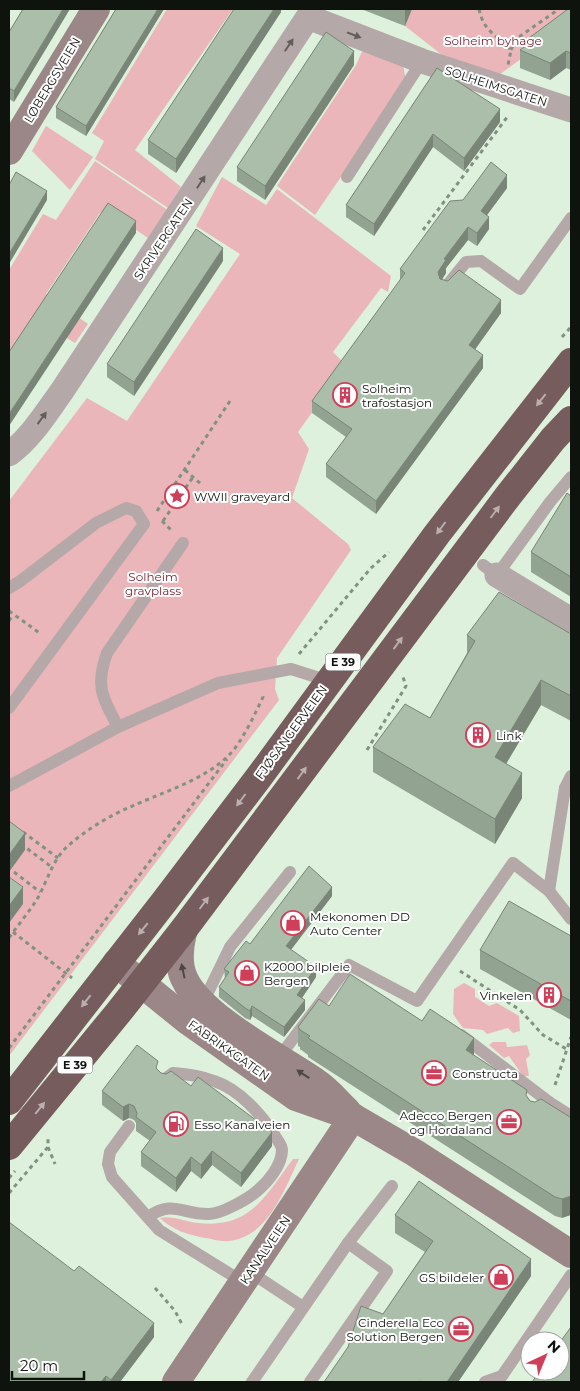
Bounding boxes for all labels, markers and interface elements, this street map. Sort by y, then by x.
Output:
one-way arrow [346,32,361,39]
park label: Solheim byhage [444,33,542,48]
street label: LØBERGSVEIEN [21,35,83,125]
one-way arrow [284,39,294,52]
street label: SOLHEIMSGATEN [443,62,549,110]
one-way arrow [196,175,206,188]
street label: SKRIVERGATEN [130,195,196,283]
place label: Solheim trafostasjon [362,381,432,410]
building icon: Solheim trafostasjon [332,382,358,408]
one-way arrow [535,393,546,406]
one-way arrow [37,411,47,425]
place icon: WWII graveyard [164,483,190,509]
place label: WWII graveyard [194,489,290,504]
one-way arrow [490,506,501,519]
one-way arrow [436,521,447,534]
park label: Solheim gravplass [125,569,181,598]
one-way arrow [393,636,403,649]
road number: E 39 [326,654,360,670]
street label: FJØSANGERVEIEN [252,682,330,782]
building icon: Link [465,722,491,748]
place label: Link [496,728,522,743]
one-way arrow [296,767,307,780]
one-way arrow [236,793,246,807]
one-way arrow [198,897,209,910]
place label: Mekonomen DD Auto Center [310,909,410,938]
shop icon: Mekonomen DD Auto Center [280,910,306,936]
one-way arrow [137,922,148,935]
place label: K2000 bilpleie Bergen [264,959,350,988]
shop icon: K2000 bilpleie Bergen [234,960,260,986]
one-way arrow [178,962,186,978]
building icon: Vinkelen [536,982,562,1008]
place label: Vinkelen [480,988,532,1003]
one-way arrow [80,994,91,1007]
street label: FABRIKKGATEN [185,1016,273,1084]
road number: E 39 [58,1056,92,1074]
office icon: Constructa [421,1060,447,1086]
place label: Constructa [452,1066,518,1081]
one-way arrow [297,1069,310,1078]
one-way arrow [34,1102,45,1115]
place label: Adecco Bergen og Hordaland [400,1108,492,1137]
office icon: Adecco Bergen og Hordaland [496,1109,522,1135]
fuel station icon: Esso Kanalveien [163,1111,189,1137]
place label: Esso Kanalveien [194,1117,290,1132]
street label: KANALVEIEN [237,1213,293,1287]
shop icon: GS bildeler [488,1264,514,1290]
place label: GS bildeler [419,1270,484,1285]
place label: Cinderella Eco Solution Bergen [346,1315,444,1344]
office icon: Cinderella Eco Solution Bergen [448,1316,474,1342]
north arrow [520,1331,570,1381]
text: N [544,1336,564,1357]
scale bar [12,1348,85,1380]
text: 20 m [20,1356,58,1375]

